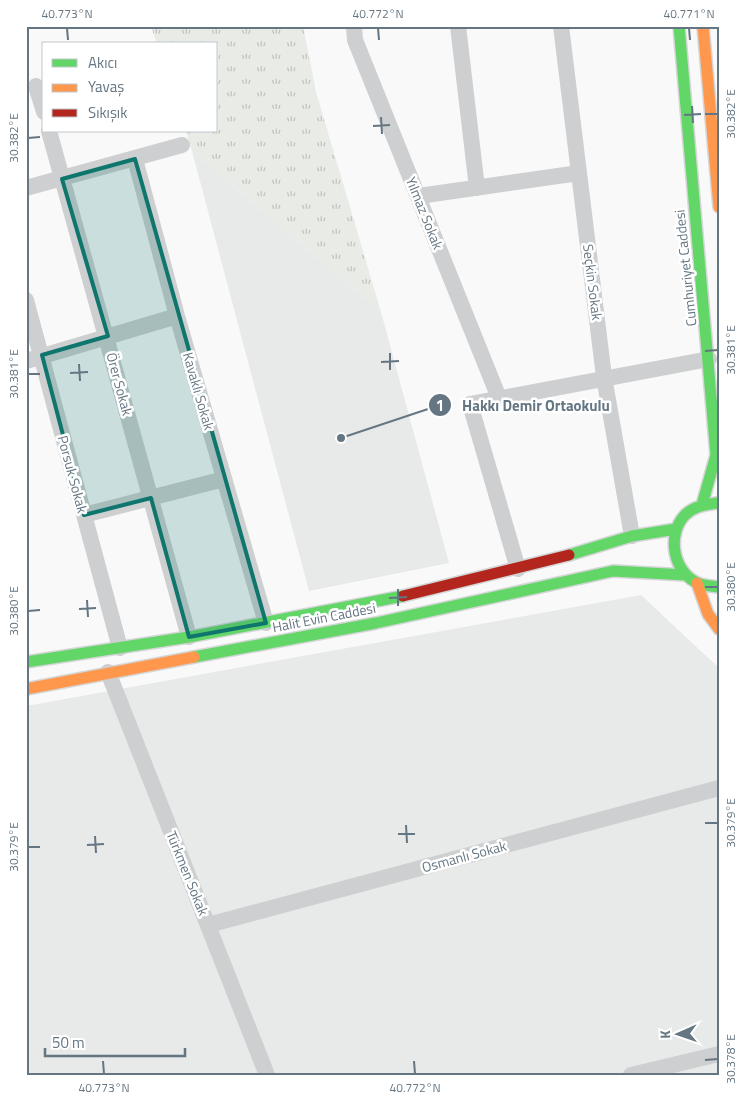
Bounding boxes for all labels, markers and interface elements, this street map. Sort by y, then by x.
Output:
text: 40.773°N [41,4,93,23]
text: 40.772°N [352,4,404,23]
text: 40.771°N [663,4,715,23]
legend [42,42,218,132]
text: Akıcı [88,51,117,74]
text: Yavaş [88,75,124,98]
text: 30.382°E [721,89,740,139]
text: Sıkışık [88,101,127,124]
text: 30.382°E [4,113,23,163]
street label: Yılmaz Sokak [401,174,449,253]
street label: Cumhuriyet Caddesi [668,209,702,327]
street label: Seçkin Sokak [578,243,608,322]
text: 30.381°E [721,325,740,375]
text: 30.381°E [4,349,23,399]
street label: Örer Sokak [102,350,139,418]
street label: Kavaklı Sokak [178,350,220,433]
callout: Hakkı Demir Ortaokulu [427,390,620,420]
text: 1 [436,394,444,417]
text: Hakkı Demir Ortaokulu [462,394,610,417]
street label: Porsuk Sokak [53,433,94,515]
text: 30.380°E [721,562,740,612]
text: 30.380°E [4,586,23,636]
street label: Halit Evin Caddesi [271,597,377,637]
text: 30.379°E [721,798,740,848]
text: 30.379°E [4,822,23,872]
street label: Türkmen Sokak [161,827,215,919]
street label: Osmanlı Sokak [419,835,509,877]
north arrow [652,1008,702,1058]
scale bar [45,1026,185,1058]
text: K [654,1029,675,1039]
text: 50 m [52,1031,85,1054]
text: 30.378°E [721,1034,740,1084]
text: 40.773°N [78,1078,130,1097]
text: 40.772°N [389,1078,441,1097]

